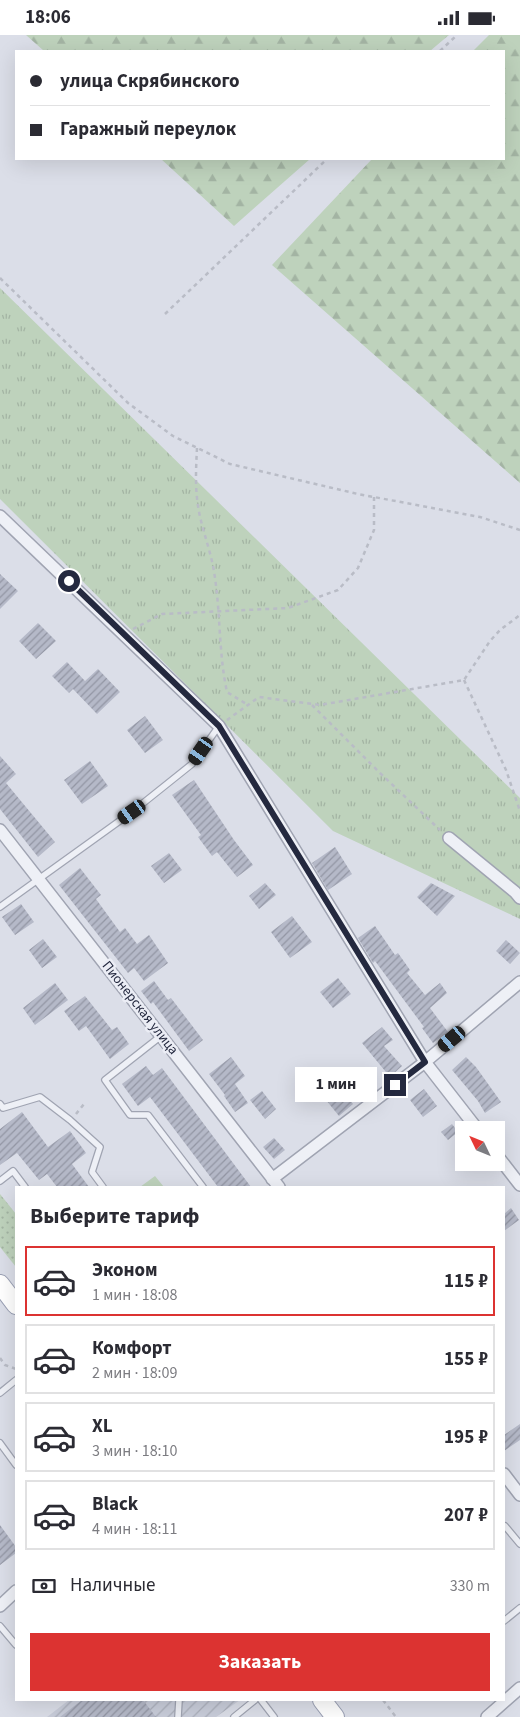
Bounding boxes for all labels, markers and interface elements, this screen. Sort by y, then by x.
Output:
text: 18:06 [25,4,71,31]
text: улица Скрябинского [60,68,240,95]
text: Гаражный переулок [60,116,236,143]
route start [58,570,80,592]
car [186,734,215,768]
car [115,797,148,827]
street label: Пионерская улица [97,957,183,1059]
car [435,1024,468,1054]
callout: 1 мин [295,1067,378,1103]
text: 1 мин [316,1073,356,1095]
route end [384,1074,406,1096]
north arrow [455,1121,505,1171]
map controls [455,1121,505,1171]
text: Выберите тариф [30,1200,200,1232]
text: Эконом [92,1257,158,1284]
icon: car [32,1259,77,1304]
text: 115 ₽ [444,1268,488,1295]
text: 1 мин · 18:08 [92,1284,178,1306]
text: Комфорт [92,1335,172,1362]
icon: car [32,1337,77,1382]
text: 155 ₽ [444,1346,488,1373]
text: 2 мин · 18:09 [92,1362,178,1384]
text: XL [92,1413,113,1440]
icon: car [32,1415,77,1460]
text: 195 ₽ [444,1424,488,1451]
text: 3 мин · 18:10 [92,1440,178,1462]
text: Black [92,1491,138,1518]
icon: car [32,1493,77,1538]
text: 207 ₽ [444,1502,488,1529]
text: 4 мин · 18:11 [92,1518,178,1540]
icon: cash [30,1572,58,1600]
text: Наличные [70,1572,155,1599]
text: 330 m [450,1575,490,1597]
button: Заказать [30,1633,490,1691]

